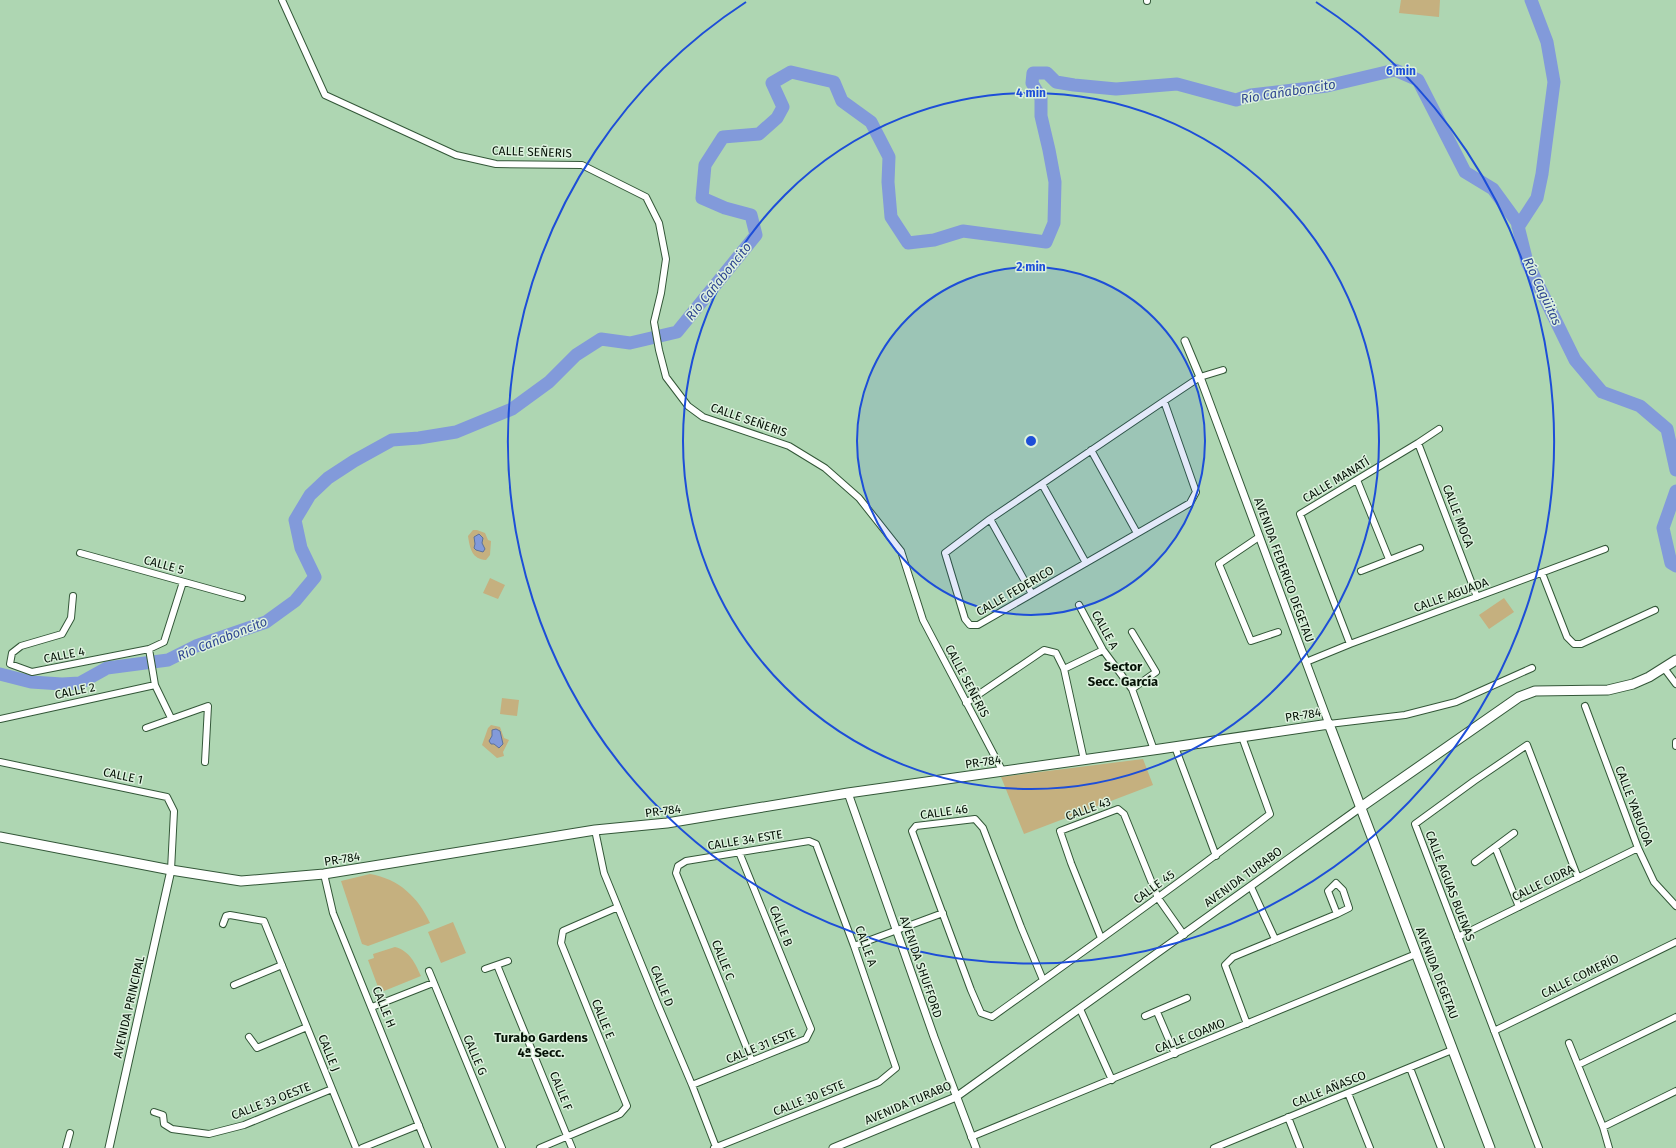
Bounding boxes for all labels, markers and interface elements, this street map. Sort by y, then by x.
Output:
text: 6 min [1386,64,1416,78]
water label: Río Cañaboncito [1240,77,1337,106]
text: 4 min [1016,86,1046,100]
street label: CALLE SEÑERIS [492,143,573,160]
water label: Río Cañaboncito [682,239,754,323]
water label: Río Cagüitas [1520,255,1565,327]
text: 2 min [1016,260,1046,274]
street label: CALLE SEÑERIS [709,399,790,440]
centre of rings [1024,434,1038,448]
street label: CALLE MANATÍ [1299,453,1372,505]
street label: CALLE MOCA [1440,483,1476,550]
street label: AVENIDA FEDERICO DEGETAU [1251,496,1317,644]
street label: CALLE 5 [142,553,186,577]
street label: CALLE FEDERICO [974,563,1056,619]
street label: CALLE AGUADA [1412,575,1490,615]
street label: CALLE A [1089,608,1121,652]
water label: Río Cañaboncito [175,614,269,663]
street label: CALLE SEÑERIS [942,642,993,720]
street label: CALLE 4 [42,644,86,666]
district label: Sector Secc. García [1088,659,1158,689]
street label: CALLE 2 [53,680,97,702]
street label: PR-784 [1284,705,1323,725]
street label: PR-784 [964,752,1002,771]
street label: CALLE YABUCOA [1612,764,1656,848]
street label: CALLE 1 [102,765,144,787]
street label: CALLE 43 [1063,794,1113,824]
street label: PR-784 [644,802,682,820]
street label: CALLE 46 [919,802,969,822]
street label: CALLE 34 ESTE [706,827,784,853]
street label: CALLE AGUAS BUENAS [1422,829,1478,944]
street label: AVENIDA TURABO [1201,844,1285,910]
street label: PR-784 [323,849,362,869]
street label: CALLE CIDRA [1510,862,1576,904]
street label: CALLE 45 [1131,867,1177,907]
street label: CALLE B [767,904,795,948]
street label: AVENIDA SHUFFORD [897,914,945,1020]
street label: CALLE A [852,924,880,968]
street label: AVENIDA DEGETAU [1413,925,1461,1021]
street label: CALLE C [709,938,737,982]
street label: CALLE COMERÍO [1538,950,1621,1001]
street label: AVENIDA PRINCIPAL [110,954,148,1060]
street label: CALLE D [647,963,677,1009]
street label: CALLE H [369,984,399,1030]
street label: CALLE E [589,997,617,1041]
street label: CALLE COAMO [1153,1016,1227,1056]
street label: CALLE 31 ESTE [724,1026,798,1066]
district label: Turabo Gardens 4ª Secc. [494,1030,588,1060]
street label: CALLE J [315,1032,343,1074]
street label: CALLE G [460,1033,490,1077]
street label: CALLE AÑASCO [1290,1067,1368,1110]
street label: CALLE F [547,1069,575,1113]
street label: CALLE 30 ESTE [771,1077,847,1119]
street label: AVENIDA TURABO [862,1078,954,1128]
street label: CALLE 33 OESTE [229,1079,313,1123]

